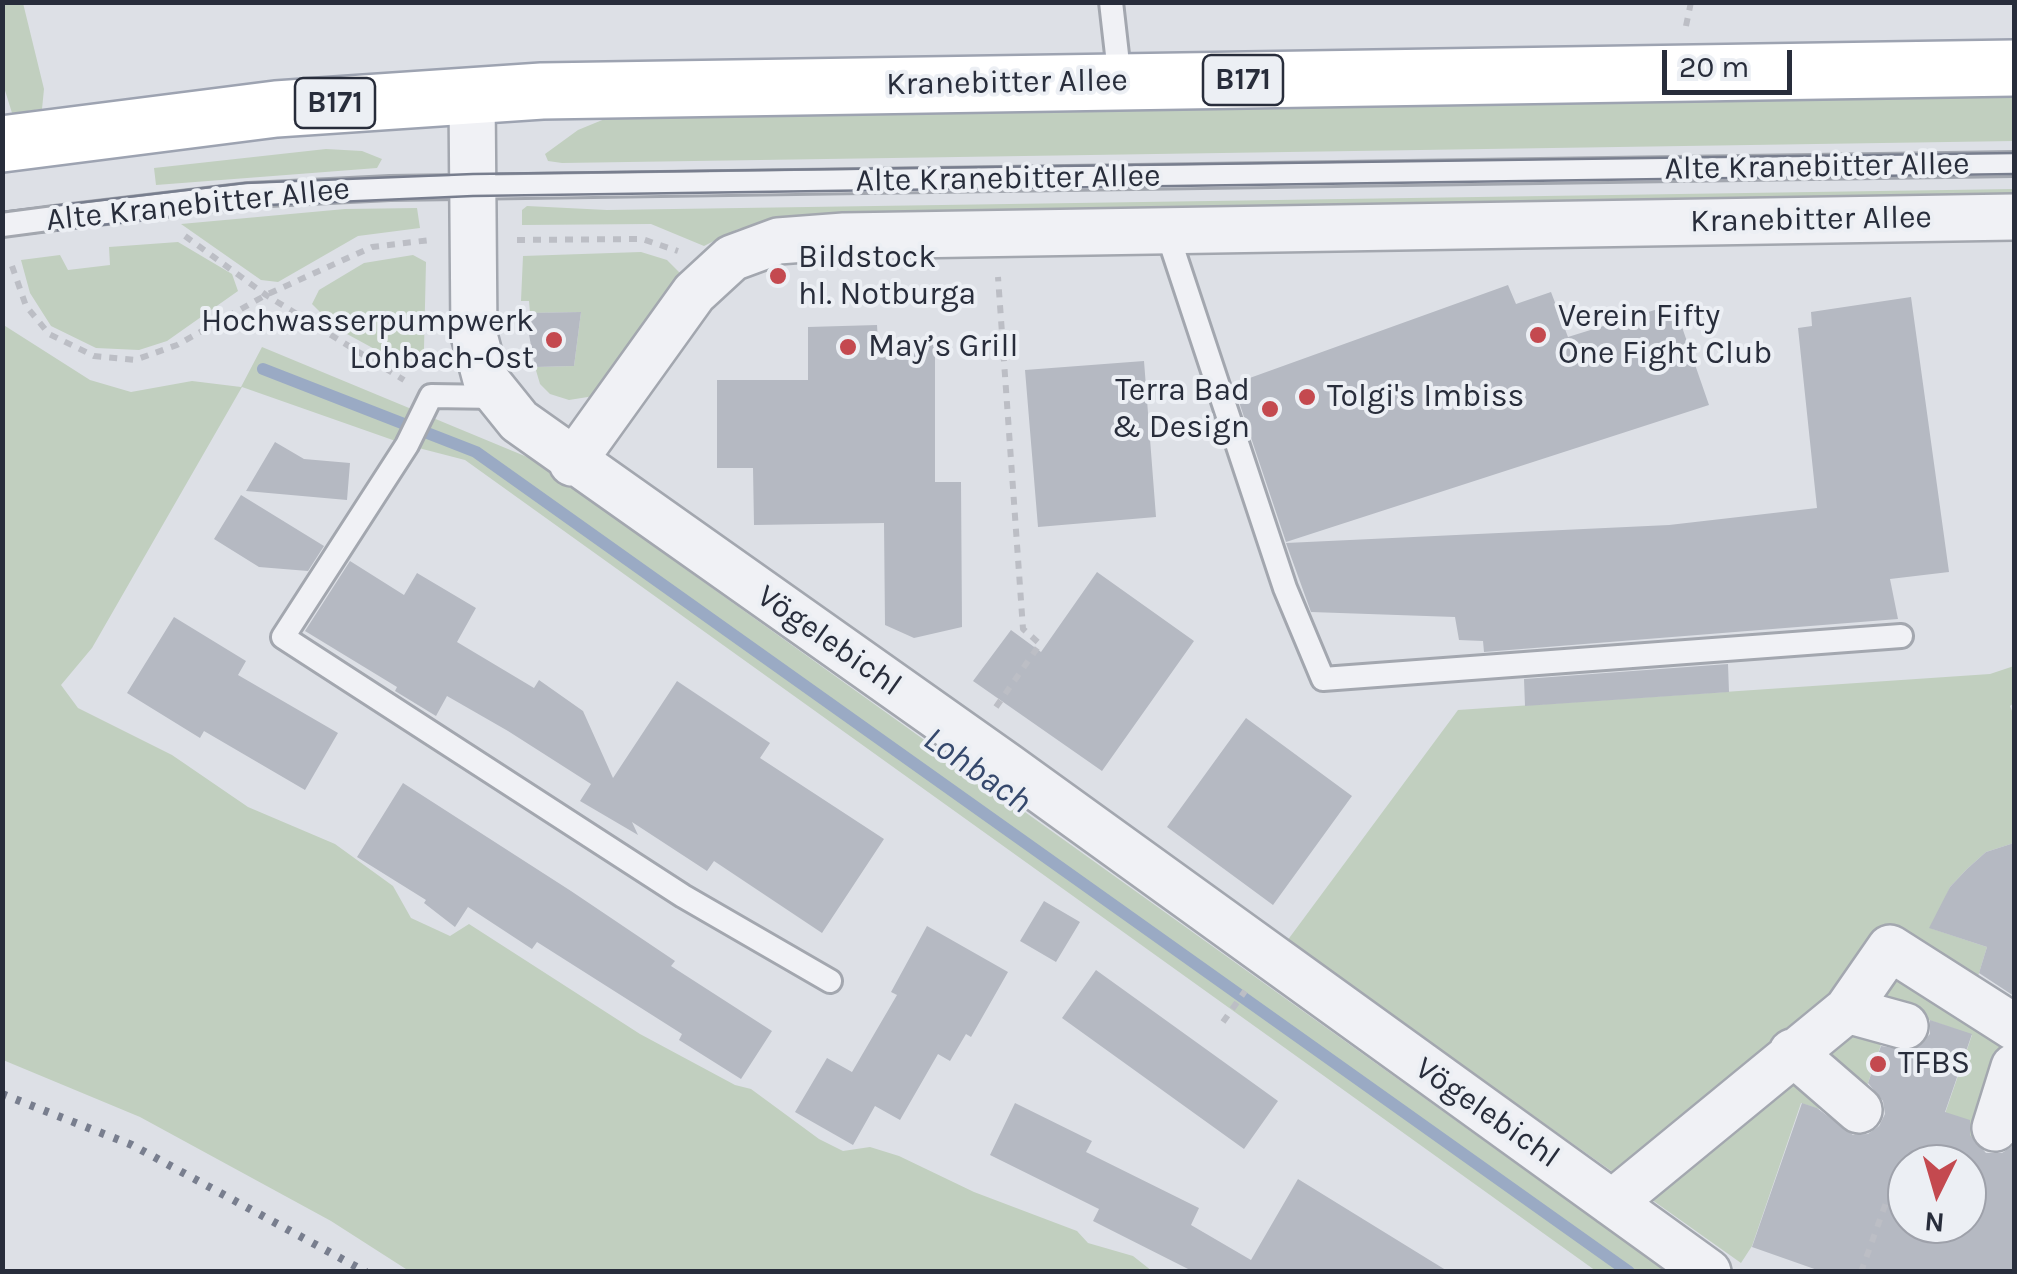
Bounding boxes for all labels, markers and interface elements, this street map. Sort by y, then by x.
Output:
scale bar [1667,30,1797,92]
text: 20 m [1679,49,1749,85]
road number: B171 [1203,55,1283,105]
street label: Kranebitter Allee [886,62,1128,104]
road number: B171 [295,78,375,128]
street label: Alte Kranebitter Allee [1664,145,1970,189]
street label: Alte Kranebitter Allee [855,157,1161,201]
street label: Alte Kranebitter Allee [44,170,352,240]
street label: Kranebitter Allee [1690,199,1932,241]
place label: Bildstock hl. Notburga [798,239,976,314]
marker: Bildstock hl. Notburga [767,265,789,287]
place label: Verein Fifty One Fight Club [1558,298,1772,373]
place label: Hochwasserpumpwerk Lohbach-Ost [201,303,534,378]
marker: Verein Fifty One Fight Club [1527,324,1549,346]
place label: May’s Grill [868,328,1018,366]
marker: Hochwasserpumpwerk Lohbach-Ost [543,329,565,351]
marker: May’s Grill [837,336,859,358]
place label: Terra Bad & Design [1112,372,1250,447]
place label: Tolgi's Imbiss [1327,378,1524,416]
marker: Tolgi's Imbiss [1296,386,1318,408]
marker: Terra Bad & Design [1259,398,1281,420]
street label: Vögelebichl [749,577,909,705]
water label: Lohbach [915,719,1039,823]
place label: TFBS [1898,1045,1970,1083]
street label: Vögelebichl [1407,1049,1567,1177]
marker: TFBS [1867,1053,1889,1075]
north arrow [1887,1144,1987,1244]
text: N [1923,1205,1946,1240]

